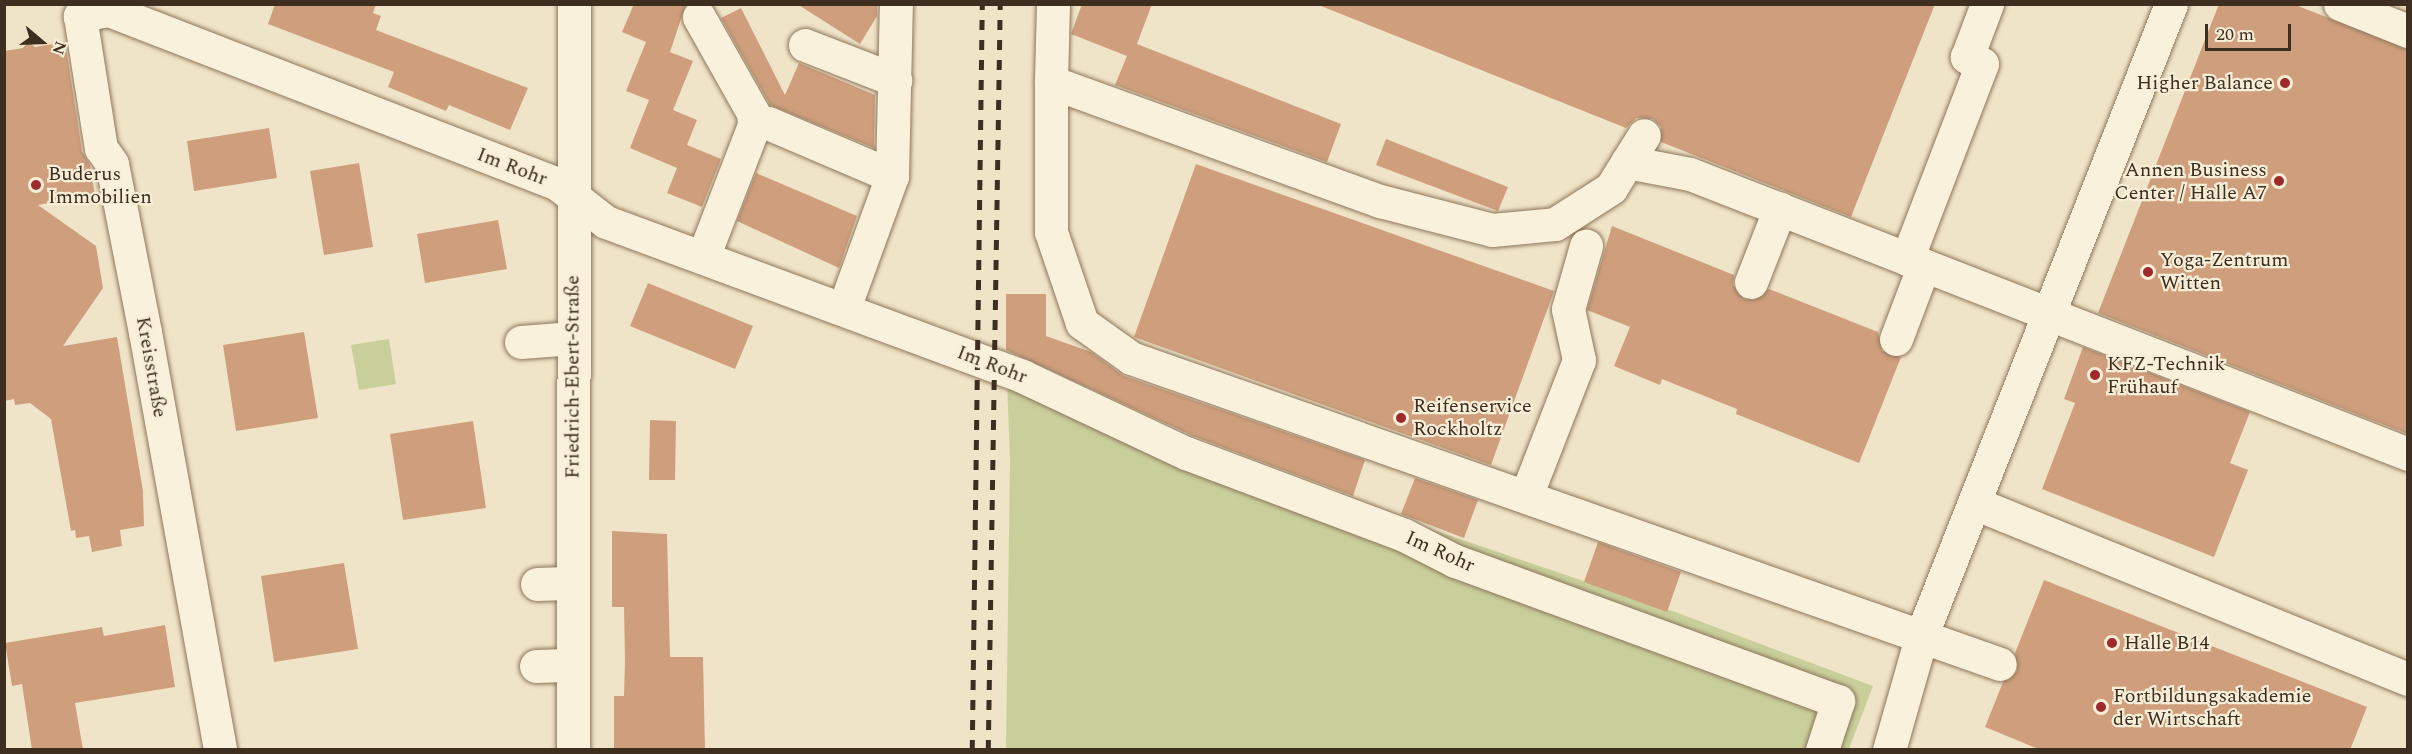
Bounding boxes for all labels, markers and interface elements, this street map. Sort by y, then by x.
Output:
north arrow [12,12,72,72]
scale bar [2208,12,2294,50]
text: 20 m [2216,21,2254,48]
text: N [46,38,72,58]
place label: Higher Balance [2136,71,2273,95]
marker: Higher Balance [2278,76,2292,90]
street label: Im Rohr [473,143,551,191]
place label: Annen Business Center / Halle A7 [2114,158,2267,205]
place label: Buderus Immobilien [48,162,152,209]
marker: Annen Business Center / Halle A7 [2272,174,2286,188]
marker: Buderus Immobilien [29,178,43,192]
place label: Yoga-Zentrum Witten [2160,248,2288,295]
marker: Yoga-Zentrum Witten [2141,265,2155,279]
street label: Friedrich-Ebert-Straße [561,275,585,479]
street label: Kreisstraße [130,315,172,419]
street label: Im Rohr [953,341,1031,389]
place label: KFZ-Technik Frühauf [2107,352,2225,399]
marker: KFZ-Technik Frühauf [2088,368,2102,382]
place label: Reifenservice Rockholtz [1413,394,1532,441]
marker: Reifenservice Rockholtz [1394,411,1408,425]
street label: Im Rohr [1402,526,1478,578]
place label: Halle B14 [2124,631,2209,655]
marker: Halle B14 [2105,636,2119,650]
place label: Fortbildungsakademie der Wirtschaft [2113,684,2311,731]
marker: Fortbildungsakademie der Wirtschaft [2094,700,2108,714]

